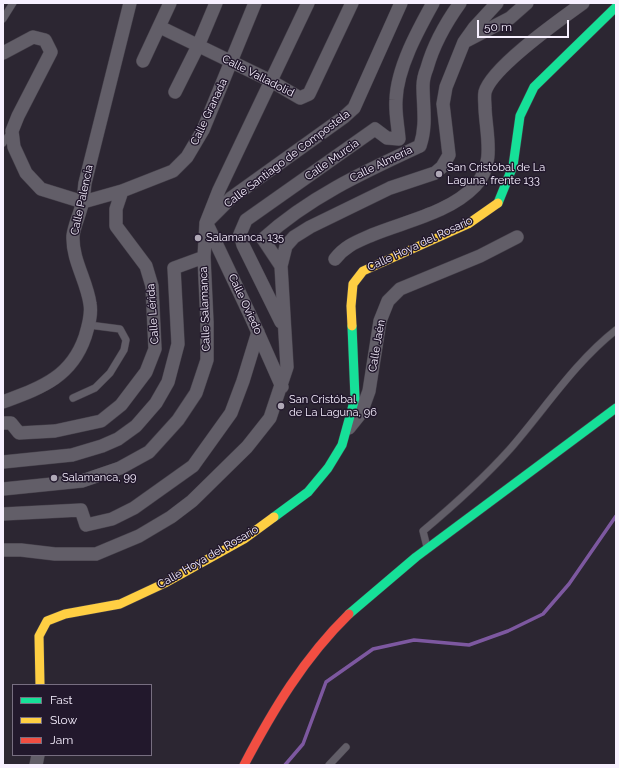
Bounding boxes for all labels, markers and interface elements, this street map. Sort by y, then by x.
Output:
scale bar [479,12,571,38]
text: 50 m [484,20,512,34]
street label: Calle Valladolid [220,52,296,100]
street label: Calle Granada [188,77,230,147]
street label: Calle Santiago de Compostela [222,107,352,211]
street label: Calle Murcia [302,137,362,183]
street label: Calle Almería [348,143,414,185]
place label: San Cristóbal de La Laguna, frente 133 [447,161,545,187]
street label: Calle Palencia [68,163,96,237]
marker: San Cristóbal de La Laguna, frente 133 [434,169,444,179]
street label: Calle Hoya del Rosario [365,214,475,274]
place label: Salamanca, 135 [206,231,284,245]
marker: Salamanca, 135 [193,233,203,243]
street label: Calle Salamanca [197,266,213,352]
street label: Calle Oviedo [225,272,265,336]
street label: Calle Lérida [144,283,162,345]
street label: Calle Jaén [366,319,388,373]
place label: San Cristóbal de La Laguna, 96 [289,393,377,419]
marker: San Cristóbal de La Laguna, 96 [276,401,286,411]
place label: Salamanca, 99 [62,471,136,485]
marker: Salamanca, 99 [49,473,59,483]
street label: Calle Hoya del Rosario [155,523,261,591]
legend [12,684,152,756]
text: Fast [50,693,73,707]
text: Slow [50,713,77,727]
text: Jam [50,733,73,747]

